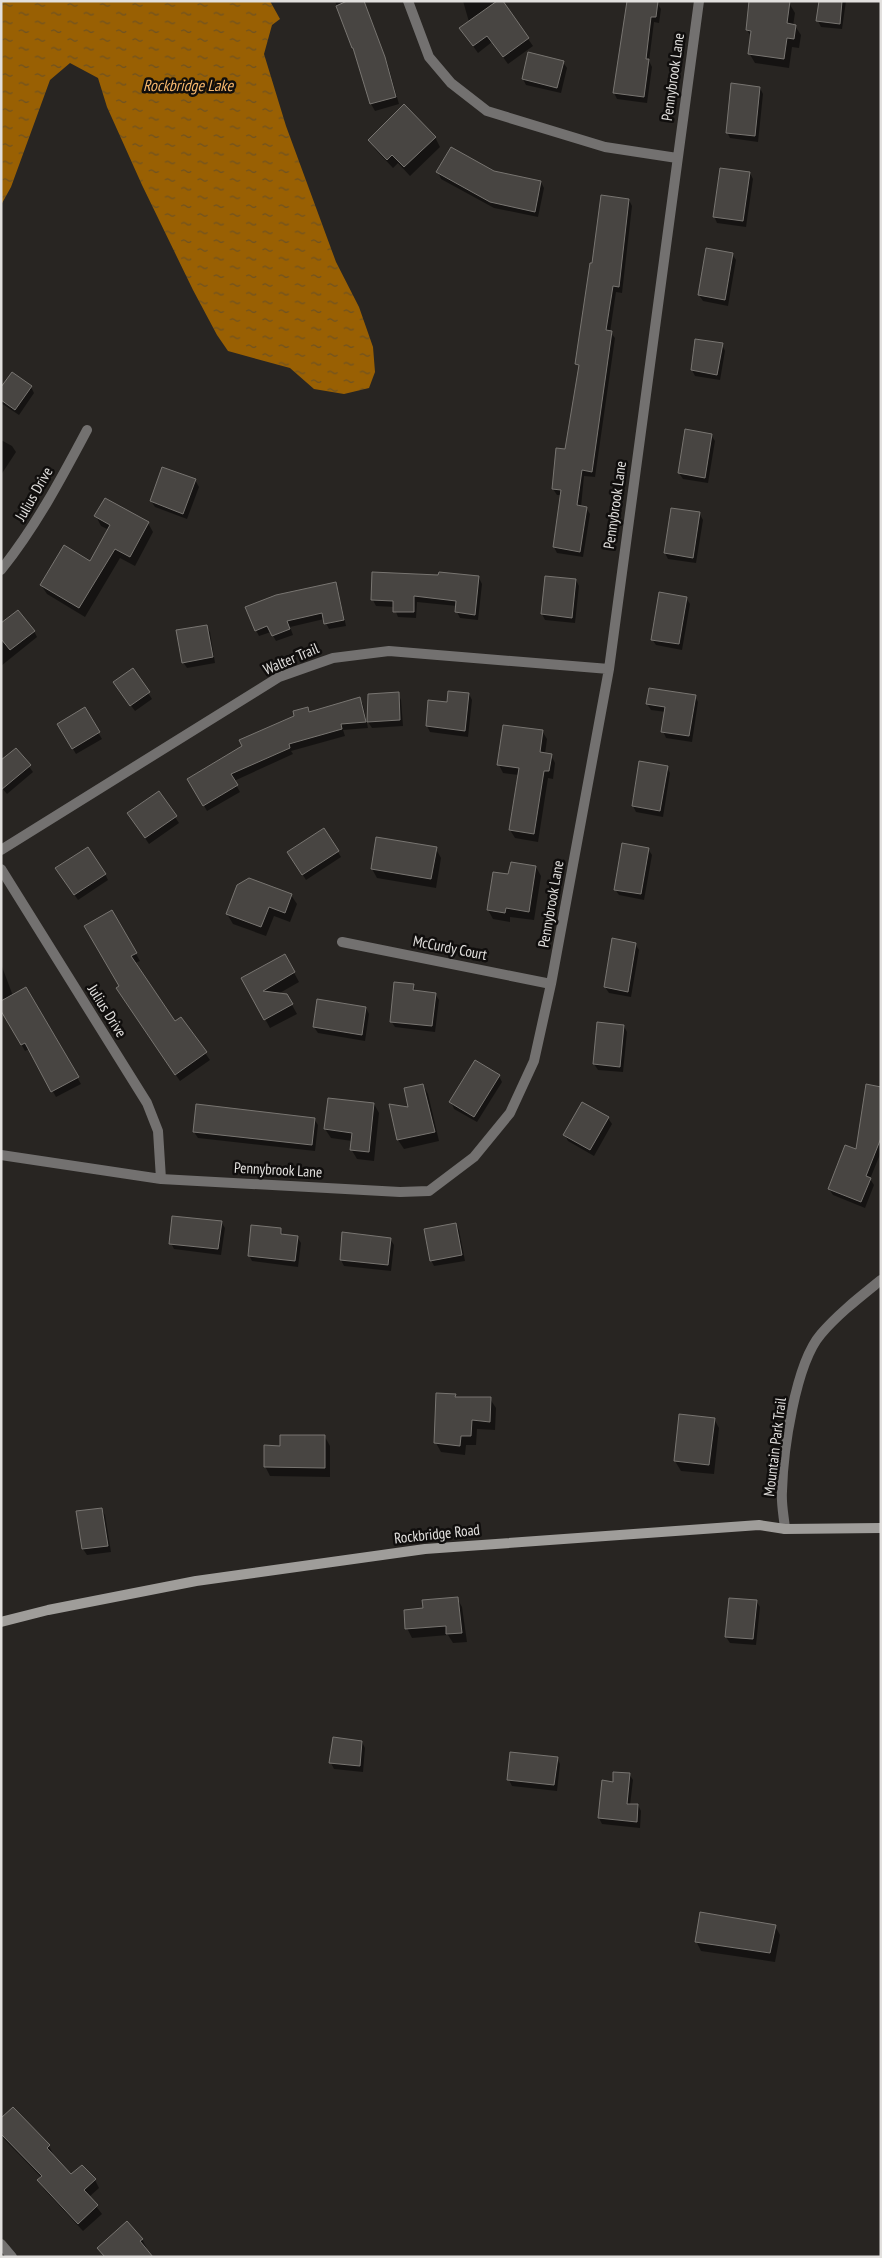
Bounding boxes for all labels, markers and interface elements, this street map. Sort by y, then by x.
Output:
street label: Pennybrook Lane [657,32,688,122]
water label: Rockbridge Lake [143,75,234,95]
street label: Pennybrook Lane [599,460,630,550]
street label: Julius Drive [10,463,57,525]
street label: Walter Trail [260,638,322,679]
street label: Pennybrook Lane [533,859,568,949]
street label: McCurdy Court [411,931,489,964]
street label: Julius Drive [83,980,131,1041]
street label: Pennybrook Lane [233,1158,323,1181]
street label: Mountain Park Trail [759,1396,790,1497]
street label: Rockbridge Road [393,1520,481,1547]

